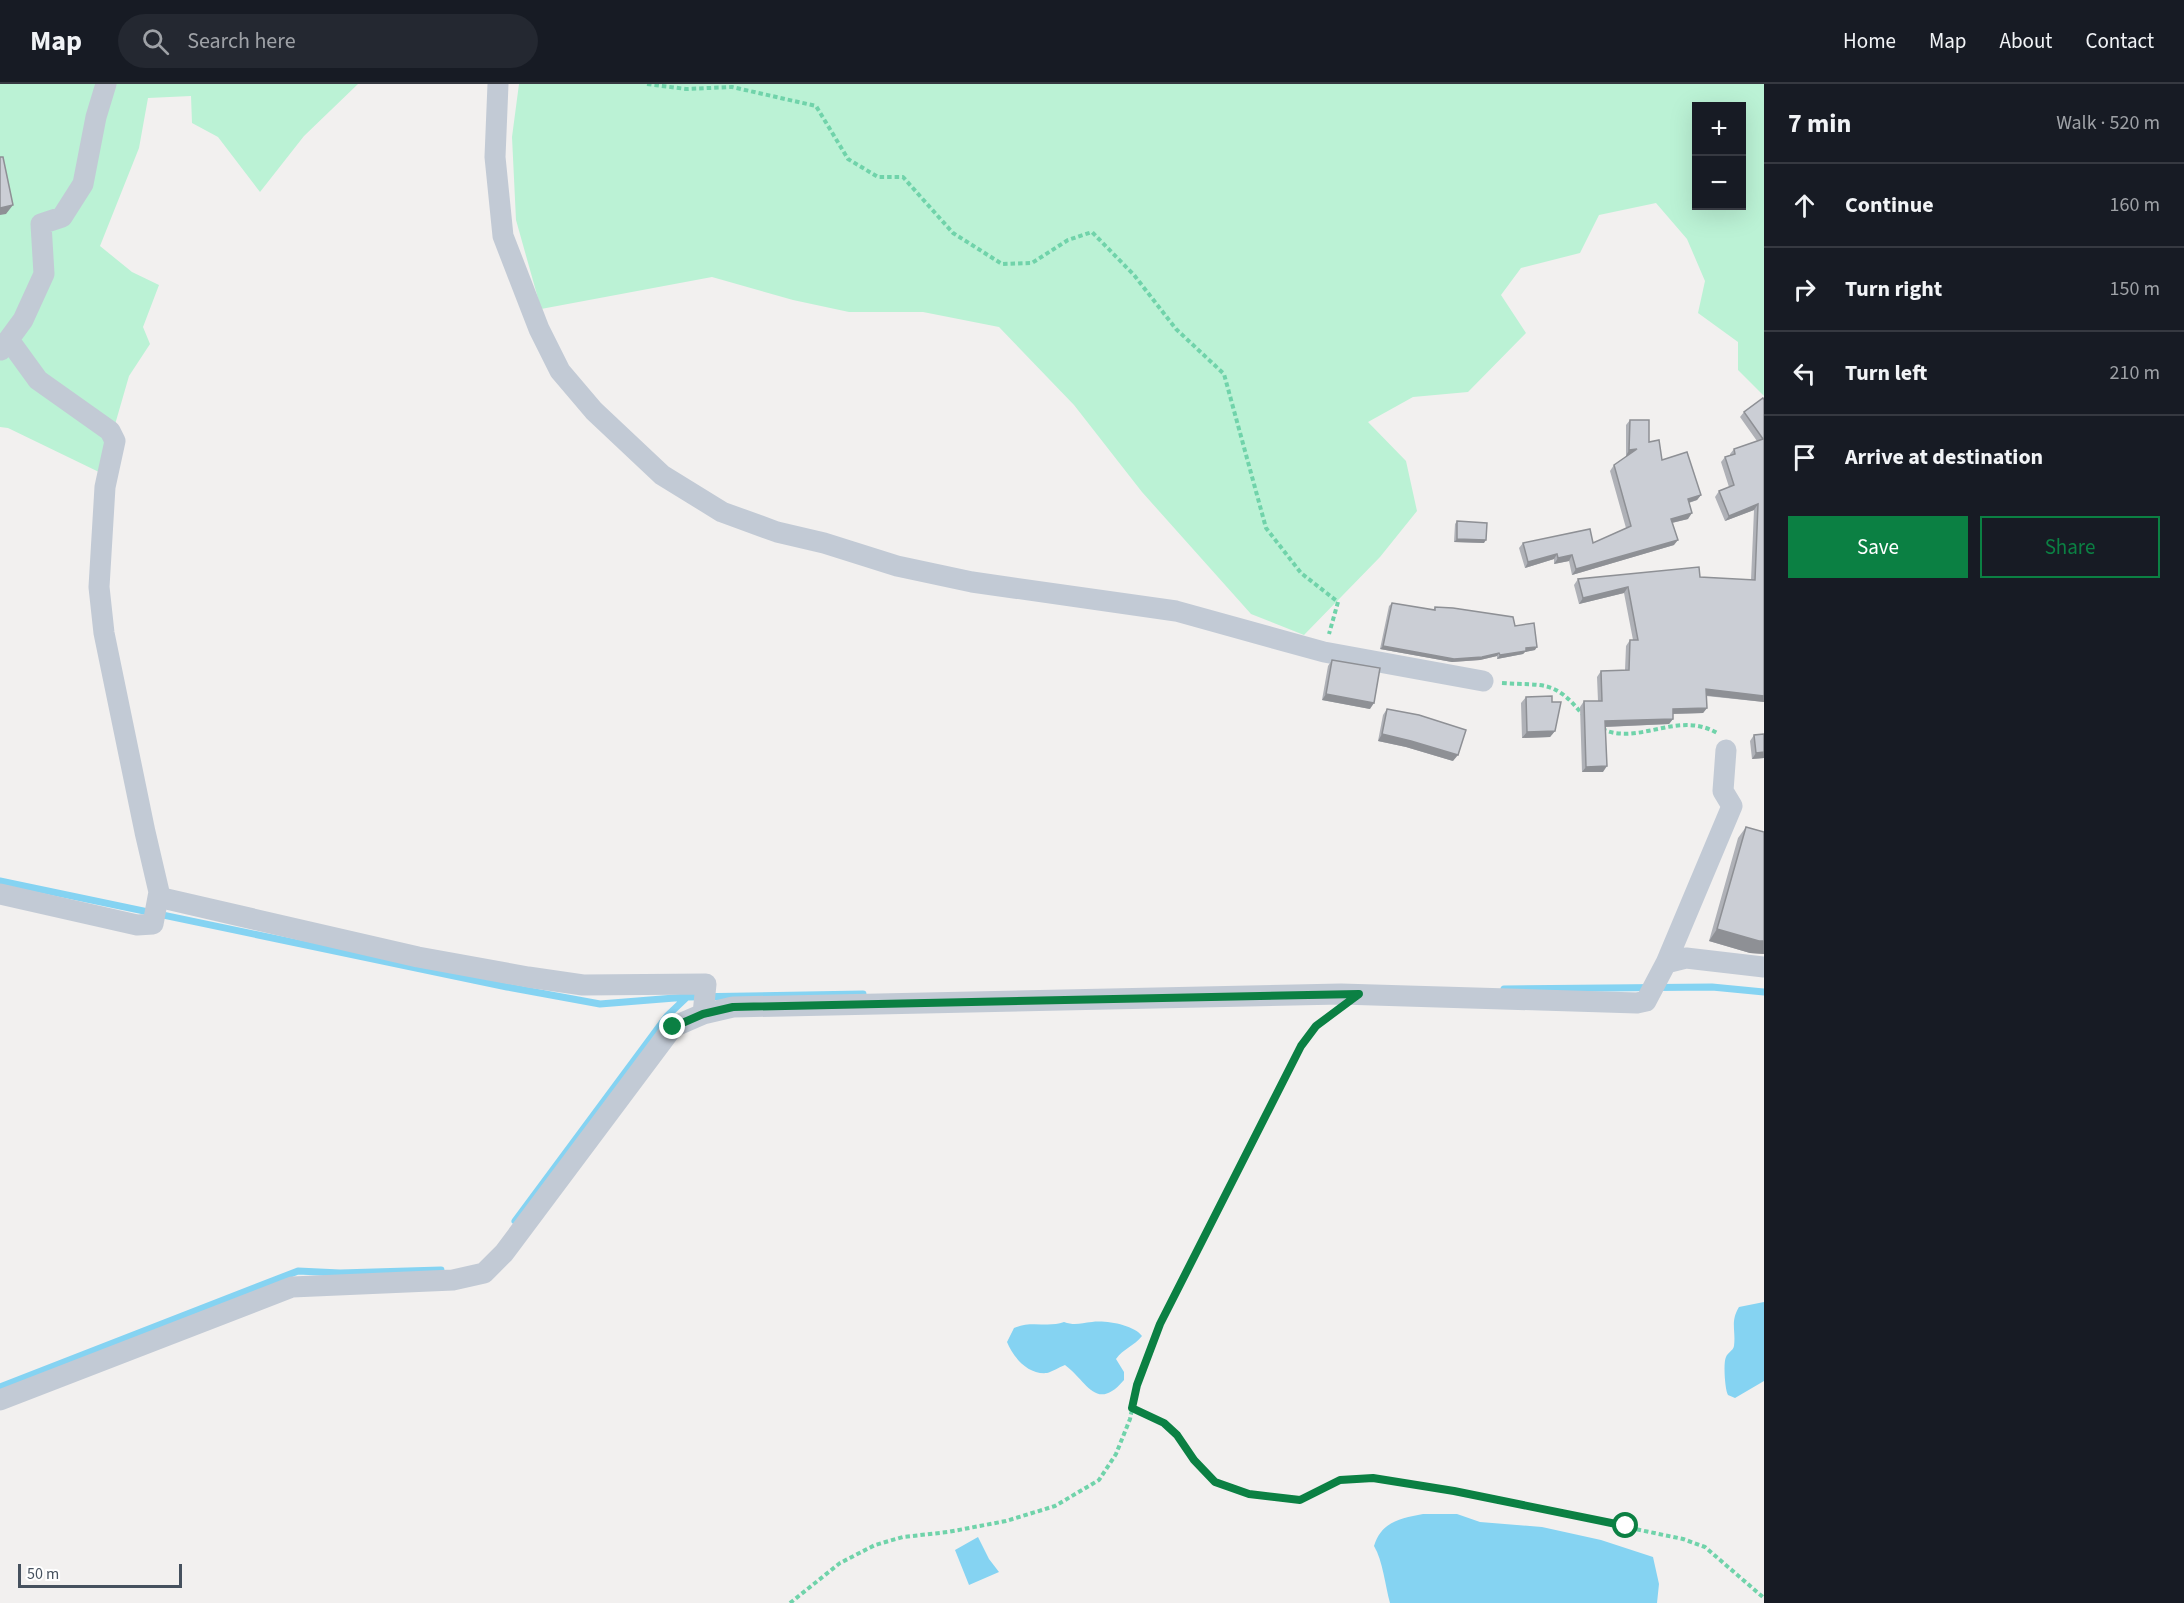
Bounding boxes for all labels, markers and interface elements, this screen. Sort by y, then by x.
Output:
search box [118,14,538,68]
text: Map [30,21,82,61]
icon: search [139,25,172,58]
text: Search here [187,25,296,57]
text: Home [1843,26,1896,56]
text: Map [1929,26,1967,56]
text: About [2000,26,2052,56]
text: Contact [2085,26,2154,56]
map controls [1692,102,1746,210]
button: + [1692,102,1746,156]
text: 7 min [1788,105,1851,142]
text: Walk · 520 m [2056,109,2160,137]
button: − [1692,156,1746,210]
icon: ahead [1788,189,1821,222]
text: Continue [1845,189,1934,221]
text: 160 m [2110,191,2160,219]
icon: right [1788,273,1821,306]
text: Turn right [1845,273,1942,305]
text: 150 m [2110,275,2160,303]
icon: left [1788,357,1821,390]
text: Turn left [1845,357,1927,389]
text: 210 m [2110,359,2160,387]
icon: arrive [1788,441,1821,474]
text: Arrive at destination [1845,441,2043,473]
button: Save [1788,516,1968,578]
button: Share [1980,516,2160,578]
route end [659,1013,685,1039]
route start [1612,1512,1638,1538]
scale bar [18,1561,182,1588]
text: 50 m [27,1563,59,1585]

